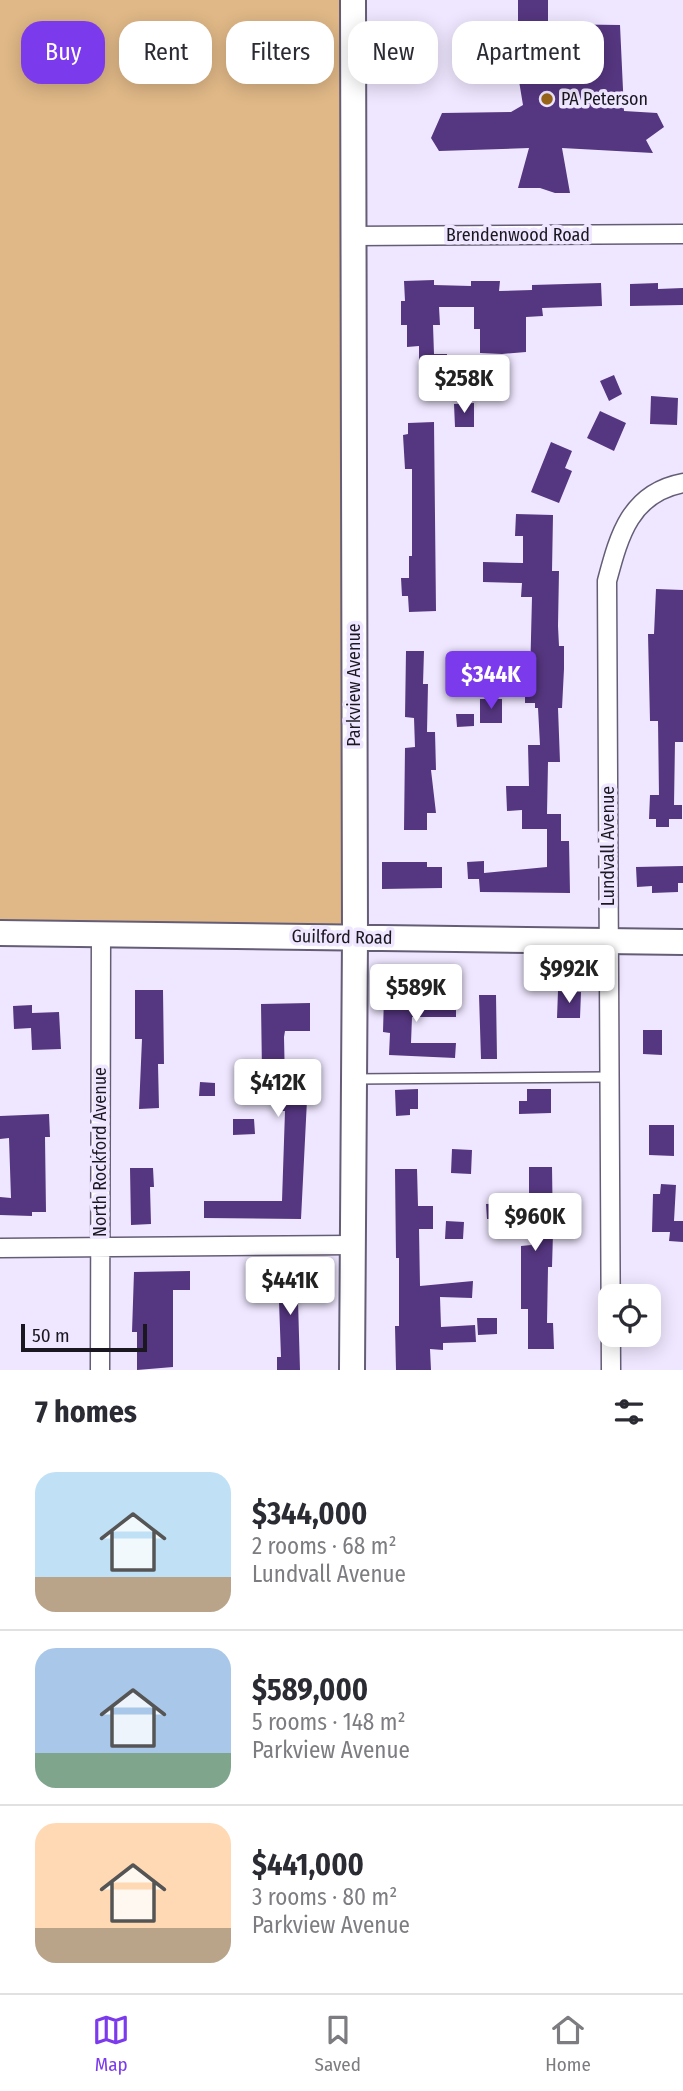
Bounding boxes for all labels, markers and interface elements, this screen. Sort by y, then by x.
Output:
chip: Buy [21,21,105,84]
chip: Rent [119,21,212,84]
chip: Filters [226,21,334,84]
chip: New [348,21,438,84]
chip: Apartment [452,21,604,84]
place label: PA Peterson [561,88,648,110]
marker: PA Peterson [539,91,555,107]
street label: Brendenwood Road [446,224,590,246]
pin: $258K [415,356,513,415]
text: $258K [435,364,493,392]
street label: Parkview Avenue [343,623,365,747]
pin: $344K [442,652,540,711]
text: $344K [461,660,521,688]
street label: Lundvall Avenue [597,786,619,906]
street label: Guilford Road [291,925,393,949]
pin: $992K [520,946,618,1005]
text: $992K [540,954,598,982]
pin: $589K [367,964,465,1024]
text: $589K [386,973,446,1001]
pin: $412K [229,1060,327,1119]
street label: North Rockford Avenue [89,1067,111,1237]
text: $412K [250,1068,306,1096]
pin: $960K [486,1194,584,1253]
text: $960K [505,1202,565,1230]
pin: $441K [241,1258,339,1317]
text: $441K [262,1266,318,1294]
map controls [598,1284,661,1347]
button: locate [598,1284,661,1347]
scale bar [21,1321,147,1353]
text: 50 m [32,1324,70,1347]
icon: filters [610,1393,648,1431]
text: 7 homes [35,1394,137,1430]
text: $344,000 [252,1496,367,1532]
icon: home [91,1500,175,1584]
text: 2 rooms · 68 m² [252,1532,397,1560]
text: Lundvall Avenue [252,1560,406,1588]
text: $589,000 [252,1672,368,1708]
icon: home [91,1676,175,1760]
text: 5 rooms · 148 m² [252,1708,406,1736]
text: Parkview Avenue [252,1736,410,1764]
text: $441,000 [252,1847,364,1883]
icon: home [91,1851,175,1935]
text: 3 rooms · 80 m² [252,1883,397,1911]
text: Parkview Avenue [252,1911,410,1939]
tab: Map [92,2011,130,2076]
tab: Saved [315,2011,361,2076]
tab: Home [545,2011,591,2076]

